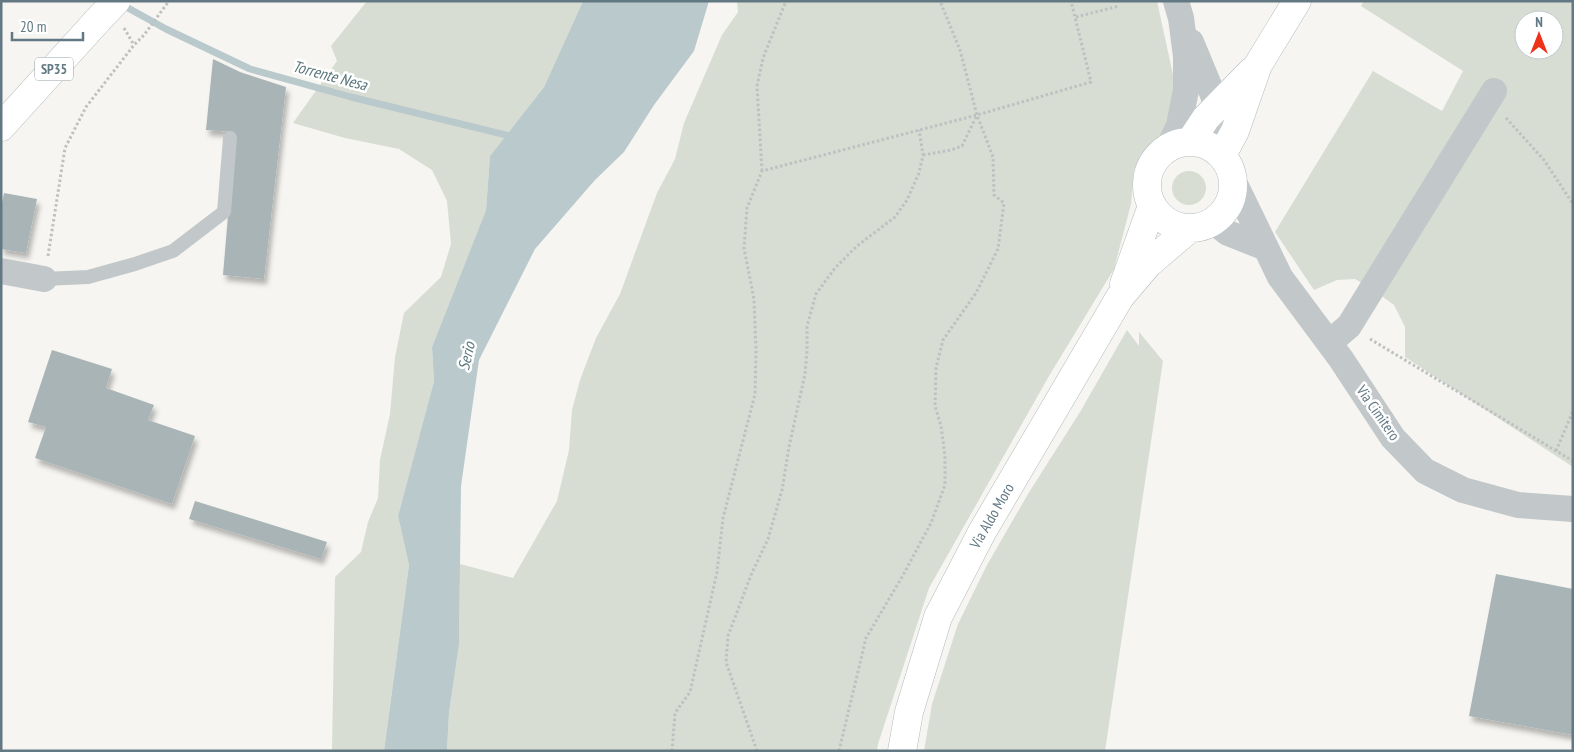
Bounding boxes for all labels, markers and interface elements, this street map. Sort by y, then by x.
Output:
scale bar [12,10,84,42]
north arrow [1514,10,1564,60]
text: N [1535,13,1543,31]
text: 20 m [20,17,46,36]
water label: Torrente Nesa [291,55,371,95]
road number: SP35 [35,58,73,80]
water label: Serio [453,339,479,372]
street label: Via Cimitero [1352,381,1404,444]
street label: Via Aldo Moro [965,480,1018,553]

